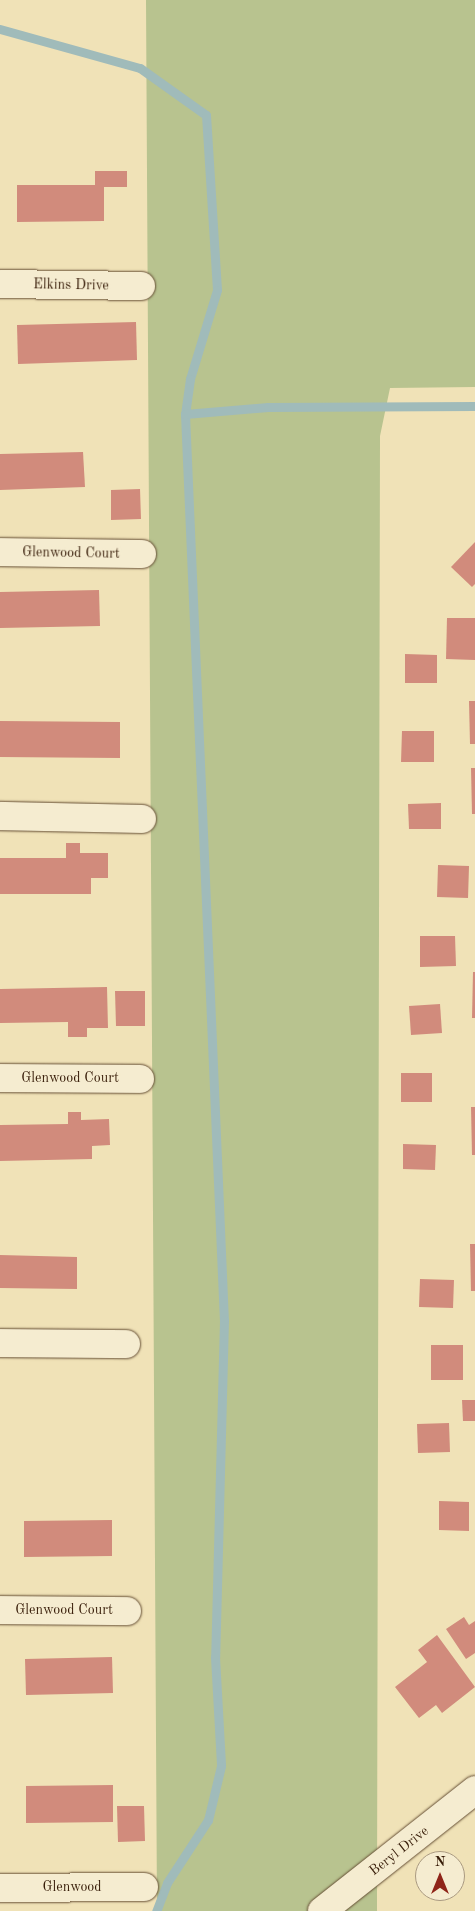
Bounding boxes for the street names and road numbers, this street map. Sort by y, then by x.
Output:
street label: Elkins Drive [33,276,109,294]
street label: Glenwood Court [22,544,120,562]
street label: Glenwood Court [21,1070,119,1086]
street label: Glenwood Court [15,1602,113,1618]
street label: Beryl Drive [366,1823,432,1879]
street label: Glenwood [42,1879,102,1895]

